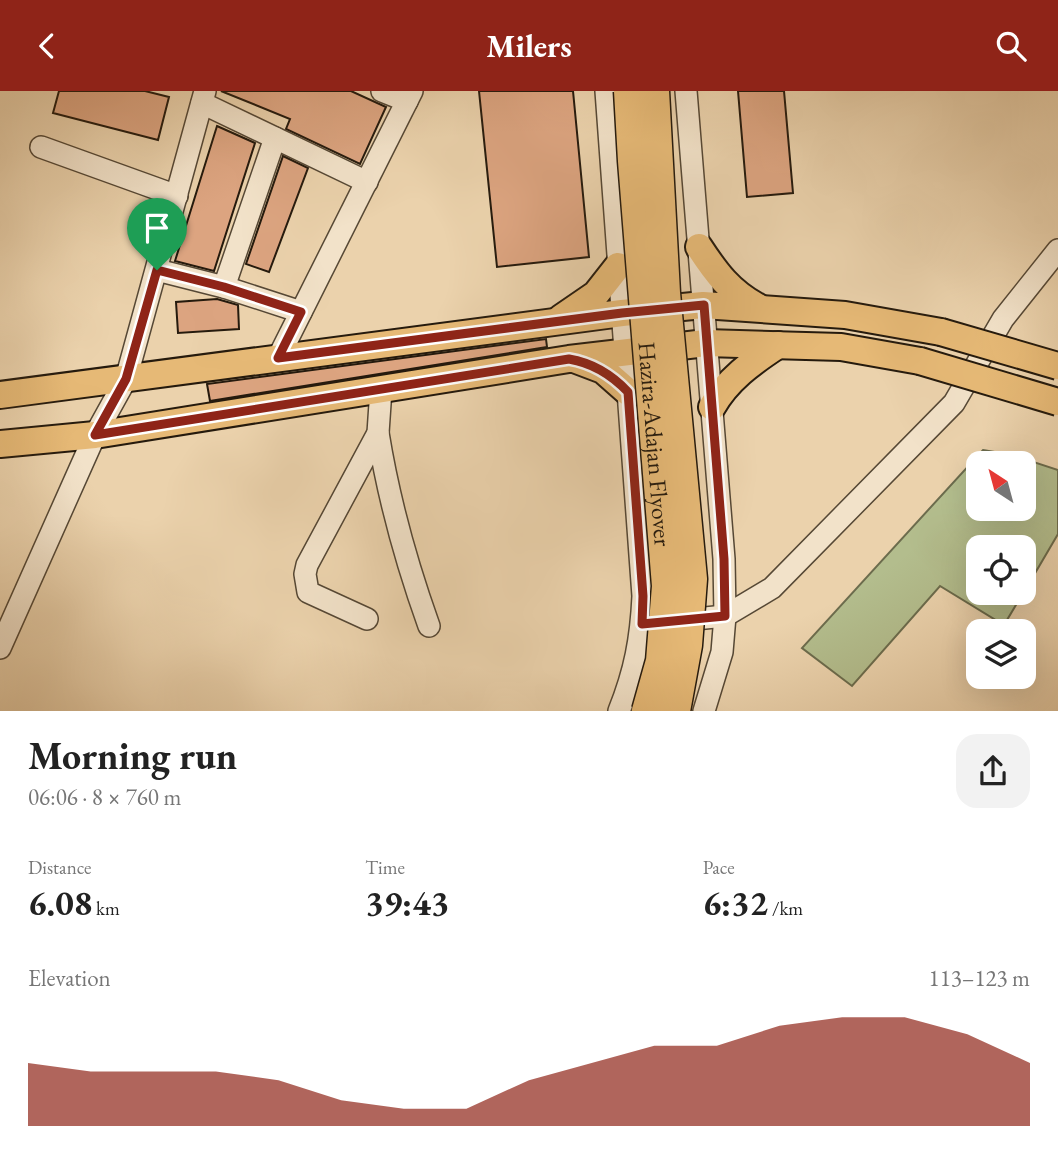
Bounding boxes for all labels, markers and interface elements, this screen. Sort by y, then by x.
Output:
text: Milers [486,25,572,67]
icon: back [28,27,66,65]
icon: search [992,27,1030,65]
pin [127,198,187,270]
icon: arrive [138,209,176,247]
street label: Hazira-Adajan Flyover [632,340,679,547]
north arrow [966,451,1036,521]
map controls [966,451,1036,689]
button: locate [966,535,1036,605]
button: layers [966,619,1036,689]
text: Morning run [28,731,237,780]
button: share [956,734,1030,808]
text: 06:06 · 8 × 760 m [28,782,181,812]
text: Distance [28,855,91,880]
text: Time [365,855,405,880]
text: Pace [703,855,735,880]
text: 6.08 [28,880,92,925]
text: 39:43 [365,880,449,925]
text: 6:32 [703,880,768,925]
text: km [92,896,120,921]
text: /km [768,896,803,921]
text: Elevation [28,963,111,993]
text: 113–123 m [929,963,1030,993]

